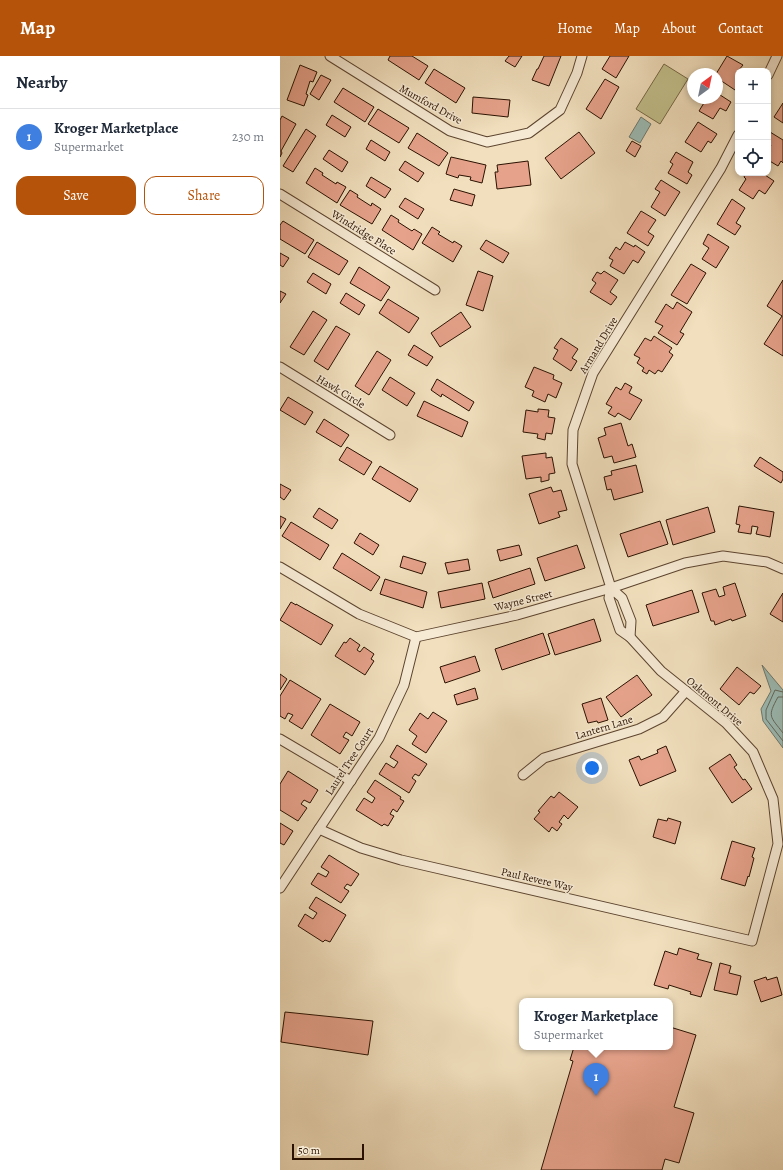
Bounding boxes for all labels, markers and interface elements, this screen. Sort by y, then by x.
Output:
text: Map [20,15,55,41]
text: Home [557,19,592,38]
text: Map [614,19,640,38]
text: About [662,19,696,38]
text: Contact [718,19,763,38]
north arrow [687,68,723,104]
map controls [735,68,771,176]
button: + [735,68,771,104]
text: Nearby [16,71,67,94]
street label: Mumford Drive [397,81,465,128]
button: − [735,104,771,140]
text: Kroger Marketplace [54,118,178,138]
text: 1 [27,128,31,145]
text: 230 m [232,128,264,145]
text: Supermarket [54,138,124,155]
button: locate [735,140,771,176]
button: Save [16,176,136,215]
button: Share [144,176,264,215]
street label: Windridge Place [328,206,399,258]
street label: Armand Drive [575,314,621,377]
street label: Hawk Circle [314,371,368,412]
street label: Wayne Street [492,586,554,615]
street label: Oakmont Drive [683,673,746,729]
street label: Lantern Lane [574,712,635,743]
street label: Laurel Tree Court [322,724,377,798]
your location [582,758,602,778]
street label: Paul Revere Way [500,864,574,895]
popup [519,998,673,1050]
text: Kroger Marketplace [534,1006,658,1026]
text: Supermarket [534,1026,604,1043]
pin: 1 [583,1063,609,1096]
scale bar [292,1142,364,1161]
text: 50 m [298,1143,320,1158]

